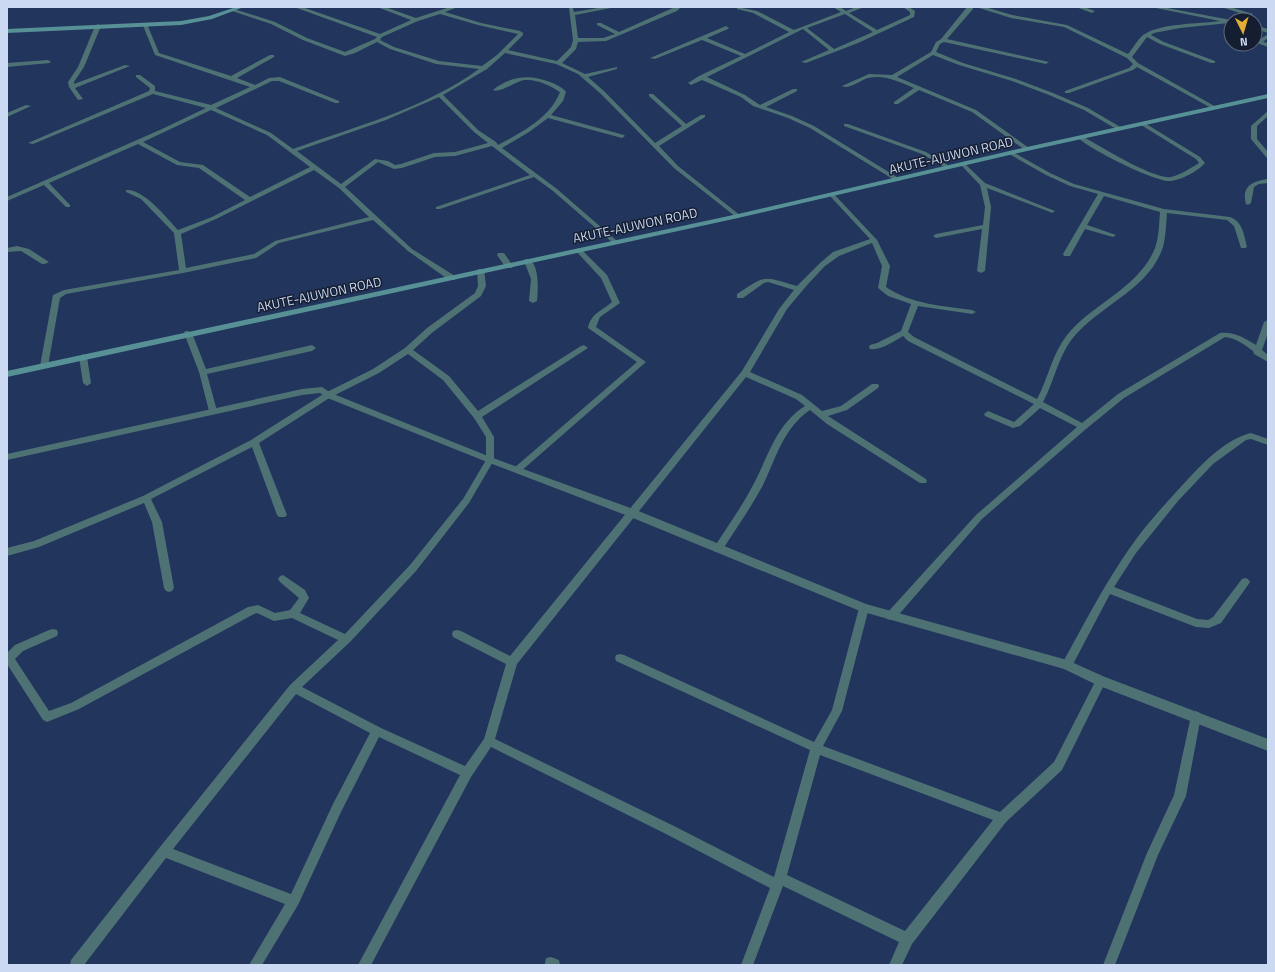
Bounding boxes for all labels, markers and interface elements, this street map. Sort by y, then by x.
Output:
north arrow [1223,12,1263,52]
text: N [1239,34,1248,50]
street label: AKUTE-AJUWON ROAD [887,131,1015,179]
street label: AKUTE-AJUWON ROAD [571,202,699,248]
street label: AKUTE-AJUWON ROAD [255,271,383,317]

